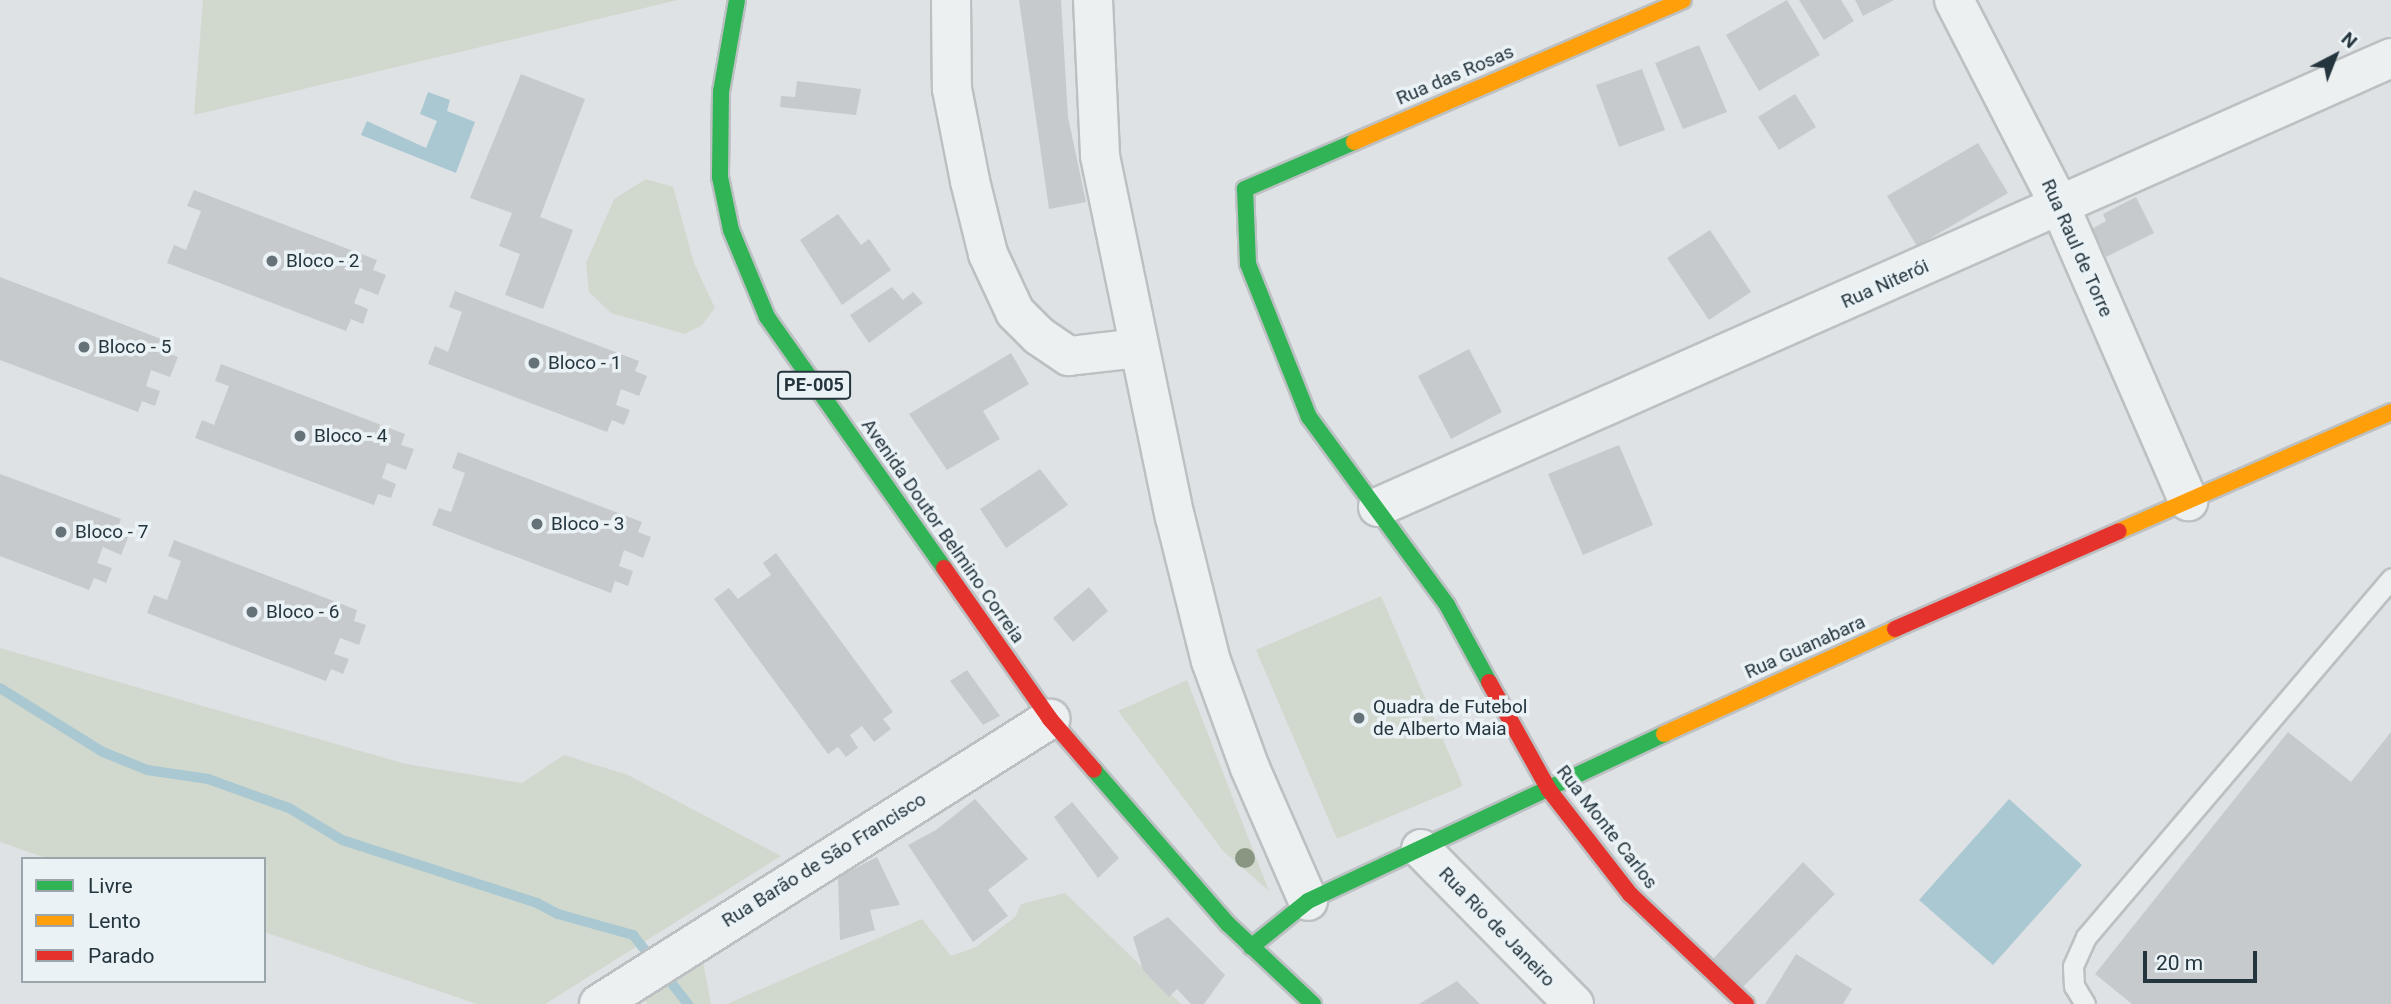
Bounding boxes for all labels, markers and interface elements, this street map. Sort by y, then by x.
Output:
north arrow [2300,21,2370,91]
text: N [2337,27,2362,53]
street label: Rua das Rosas [1393,40,1517,110]
street label: Rua Raul de Torre [2036,175,2118,321]
place label: Bloco - 2 [286,250,359,272]
marker: Bloco - 2 [264,253,280,269]
street label: Rua Niterói [1838,255,1932,313]
place label: Bloco - 5 [98,336,171,358]
marker: Bloco - 5 [76,339,92,355]
place label: Bloco - 1 [548,352,621,374]
marker: Bloco - 1 [526,355,542,371]
road number: PE-005 [776,370,852,400]
street label: Avenida Doutor Belmino Correia [857,414,1029,648]
place label: Bloco - 4 [314,425,387,447]
marker: Bloco - 4 [292,428,308,444]
place label: Bloco - 3 [551,513,624,535]
marker: Bloco - 3 [529,516,545,532]
place label: Bloco - 7 [75,521,148,543]
marker: Bloco - 7 [53,524,69,540]
place label: Bloco - 6 [266,601,339,623]
marker: Bloco - 6 [244,604,260,620]
street label: Rua Guanabara [1741,610,1869,684]
place label: Quadra de Futebol de Alberto Maia [1373,696,1527,740]
marker: Quadra de Futebol de Alberto Maia [1351,710,1367,726]
street label: Rua Monte Carlos [1552,761,1662,893]
street label: Rua Barão de São Francisco [718,788,930,932]
legend [21,857,266,983]
street label: Rua Rio de Janeiro [1434,862,1560,992]
text: Livre [88,874,133,898]
text: Lento [88,909,141,933]
scale bar [2146,937,2260,981]
text: Parado [88,944,155,968]
text: 20 m [2156,951,2203,975]

